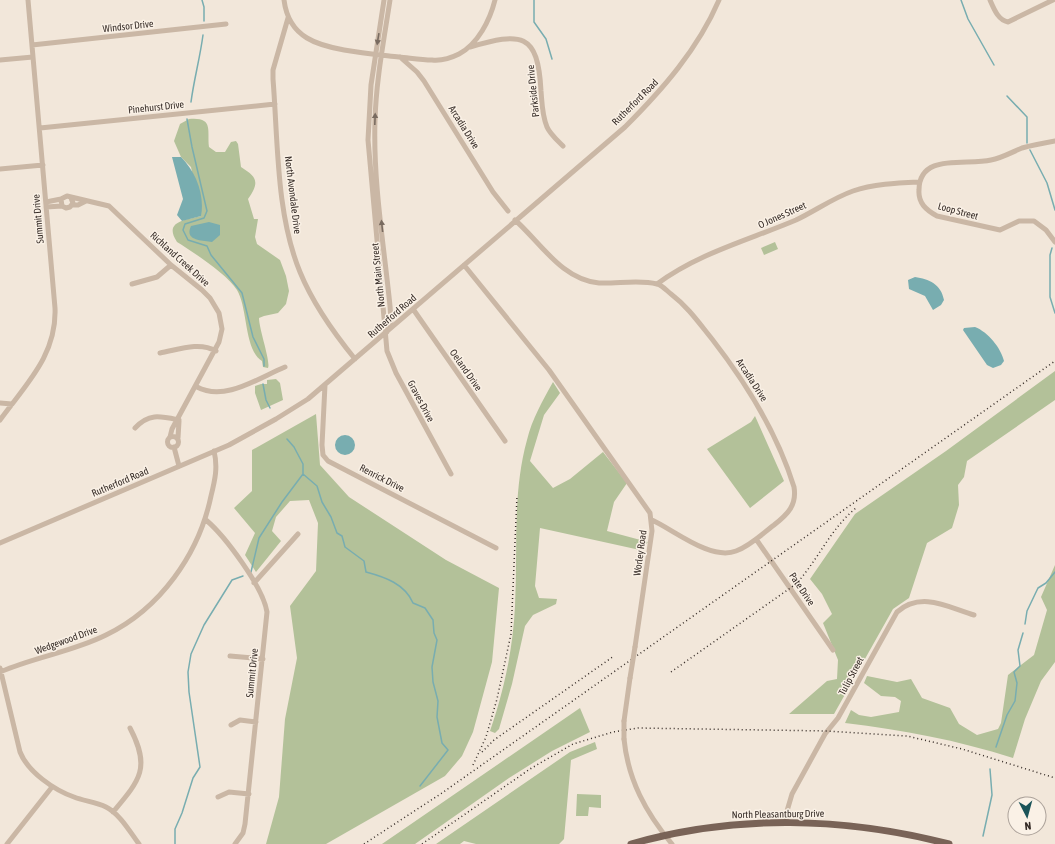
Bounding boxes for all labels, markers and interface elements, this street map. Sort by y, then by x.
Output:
street label: Windsor Drive [102,18,154,34]
one-way arrow [375,32,381,45]
street label: Parkside Drive [525,64,541,118]
street label: Rutherford Road [610,77,660,127]
street label: Pinehurst Drive [127,99,185,115]
street label: Arcadia Drive [446,103,482,151]
one-way arrow [372,112,378,125]
street label: North Avondale Drive [283,155,303,235]
street label: Summit Drive [30,193,46,244]
street label: O Jones Street [756,199,808,230]
street label: Loop Street [937,200,979,222]
one-way arrow [379,220,385,232]
street label: Richland Creek Drive [148,230,212,289]
street label: North Main Street [369,242,387,308]
street label: Rutherford Road [366,292,419,340]
street label: Oeland Drive [448,347,485,393]
street label: Arcadia Drive [734,357,770,404]
street label: Graves Drive [405,378,437,424]
street label: Renrick Drive [358,462,407,494]
street label: Rutherford Road [90,465,150,499]
street label: Worley Road [631,529,649,577]
street label: Pate Drive [787,570,817,608]
street label: Wedgewood Drive [33,623,99,656]
street label: Summit Drive [244,647,260,698]
street label: Tulip Street [836,655,866,697]
north arrow [1007,796,1047,836]
street label: North Pleasantburg Drive [732,808,825,820]
text: N [1024,820,1032,832]

